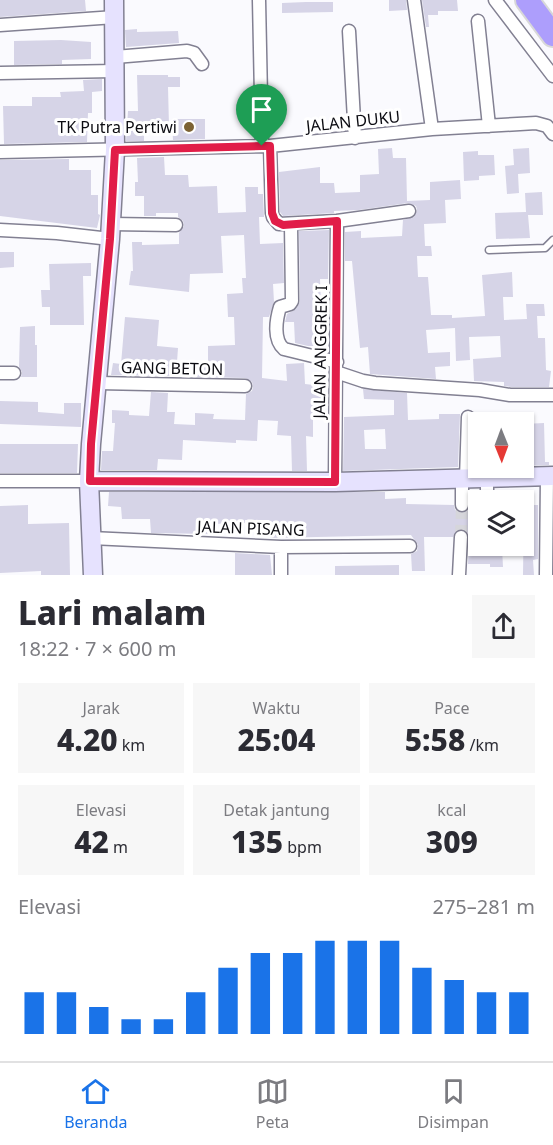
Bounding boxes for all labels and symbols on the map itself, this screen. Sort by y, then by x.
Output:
pin [236,84,287,146]
street label: JALAN DUKU [303,105,401,137]
place label: TK Putra Pertiwi [57,116,177,138]
marker: TK Putra Pertiwi [182,120,196,134]
street label: JALAN ANGGREK I [308,285,332,421]
street label: GANG BETON [121,356,223,380]
north arrow [468,412,534,478]
street label: JALAN PISANG [195,515,305,541]

